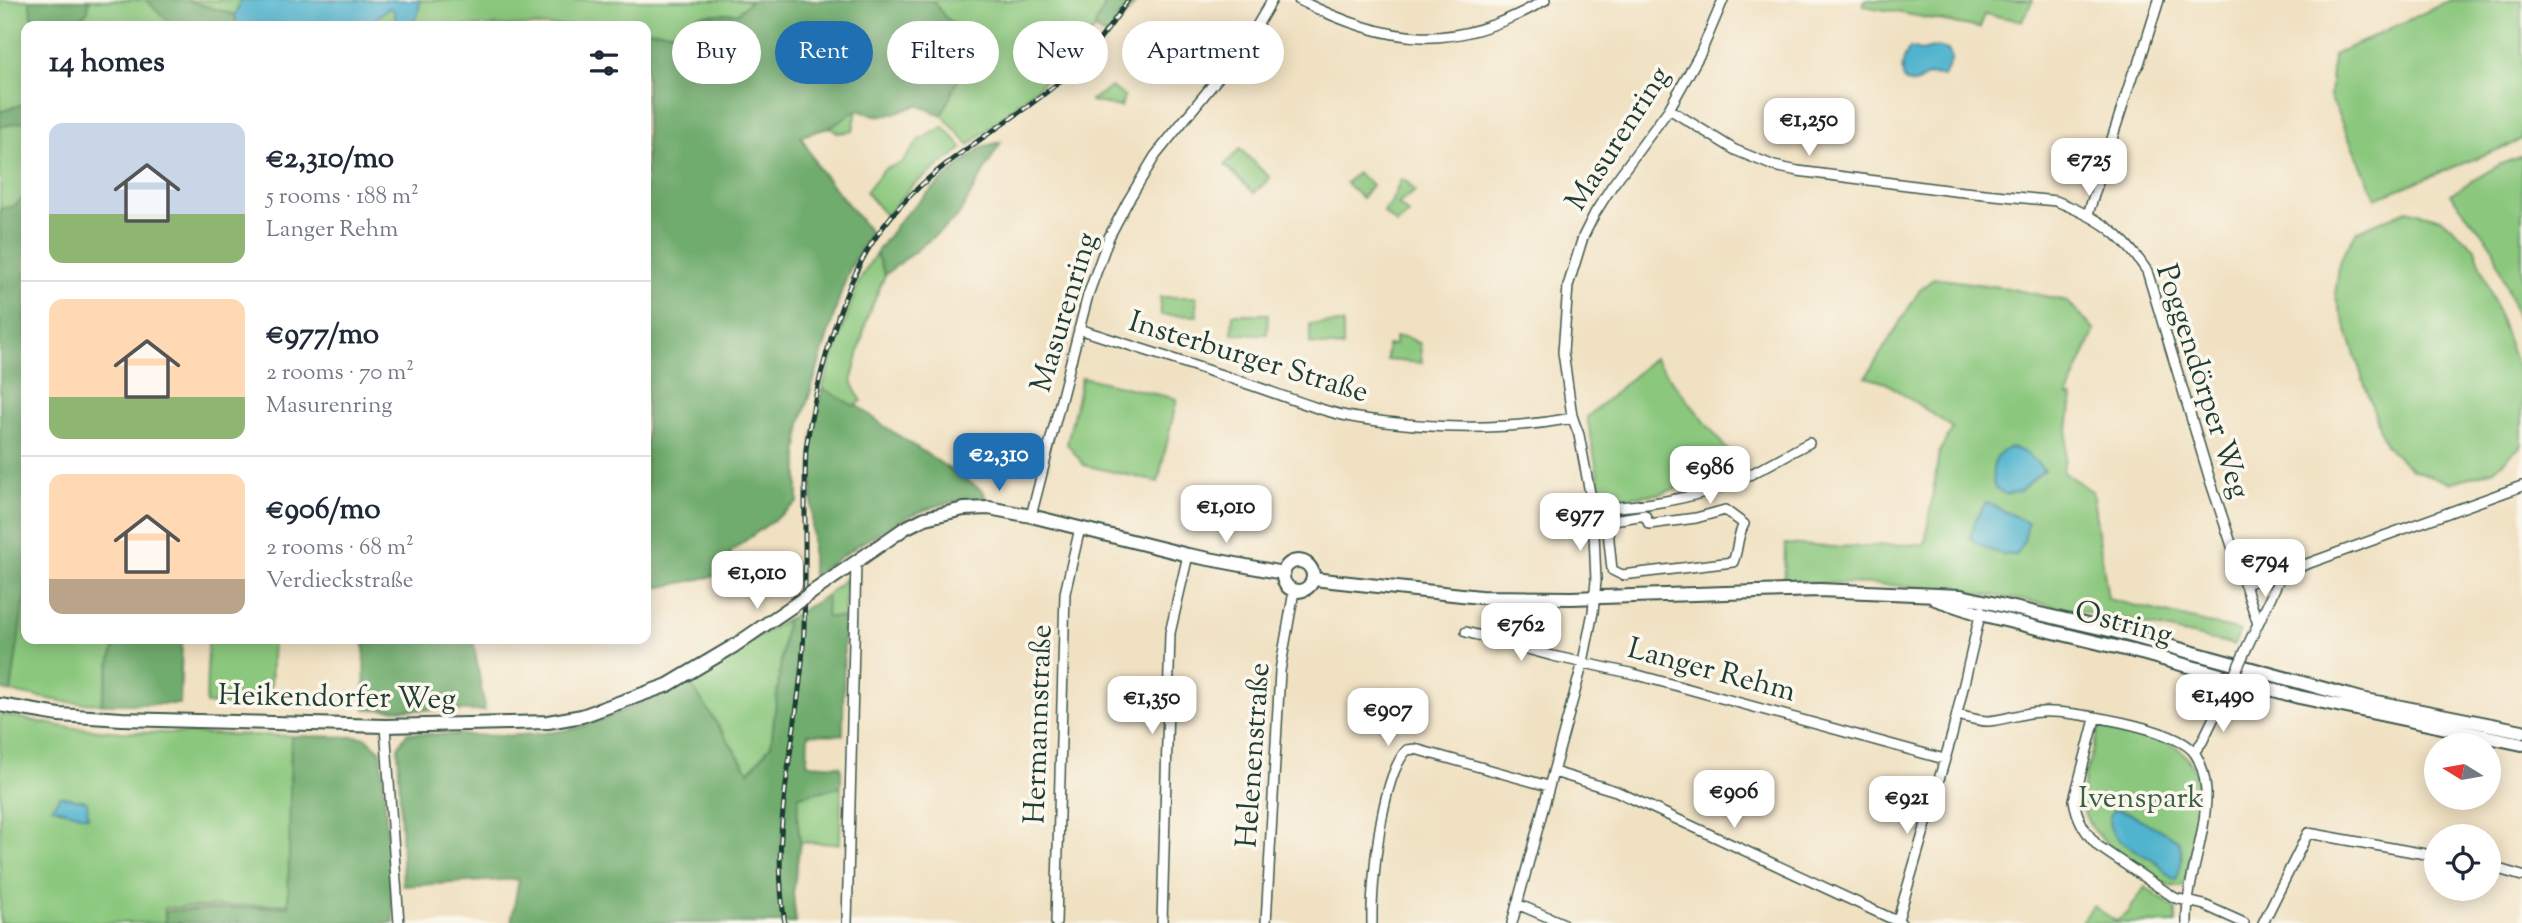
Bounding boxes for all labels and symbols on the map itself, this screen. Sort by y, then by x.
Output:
street label: Masurenring [1556,58,1682,220]
pin: €1,250 [1752,99,1866,158]
pin: €725 [2048,138,2130,198]
street label: Masurenring [1021,228,1110,398]
street label: Poggendörper Weg [2143,259,2260,504]
street label: Insterburger Straße [1123,301,1373,415]
pin: €2,310 [942,434,1056,493]
pin: €986 [1669,447,1751,506]
pin: €1,010 [1169,486,1283,545]
pin: €977 [1539,494,1621,553]
pin: €794 [2224,540,2306,599]
pin: €1,010 [700,552,814,611]
street label: Ostring [2070,591,2177,658]
pin: €762 [1480,604,1562,663]
street label: Hermannstraße [1015,623,1064,825]
street label: Langer Rehm [1623,628,1800,715]
street label: Helenenstraße [1227,661,1282,849]
pin: €1,490 [2166,674,2280,734]
street label: Heikendorfer Weg [218,675,456,722]
pin: €1,350 [1095,676,1209,736]
pin: €907 [1347,688,1429,748]
north arrow [2424,733,2501,810]
pin: €906 [1693,770,1775,830]
pin: €921 [1866,776,1948,836]
park label: Ivenspark [2078,778,2204,821]

